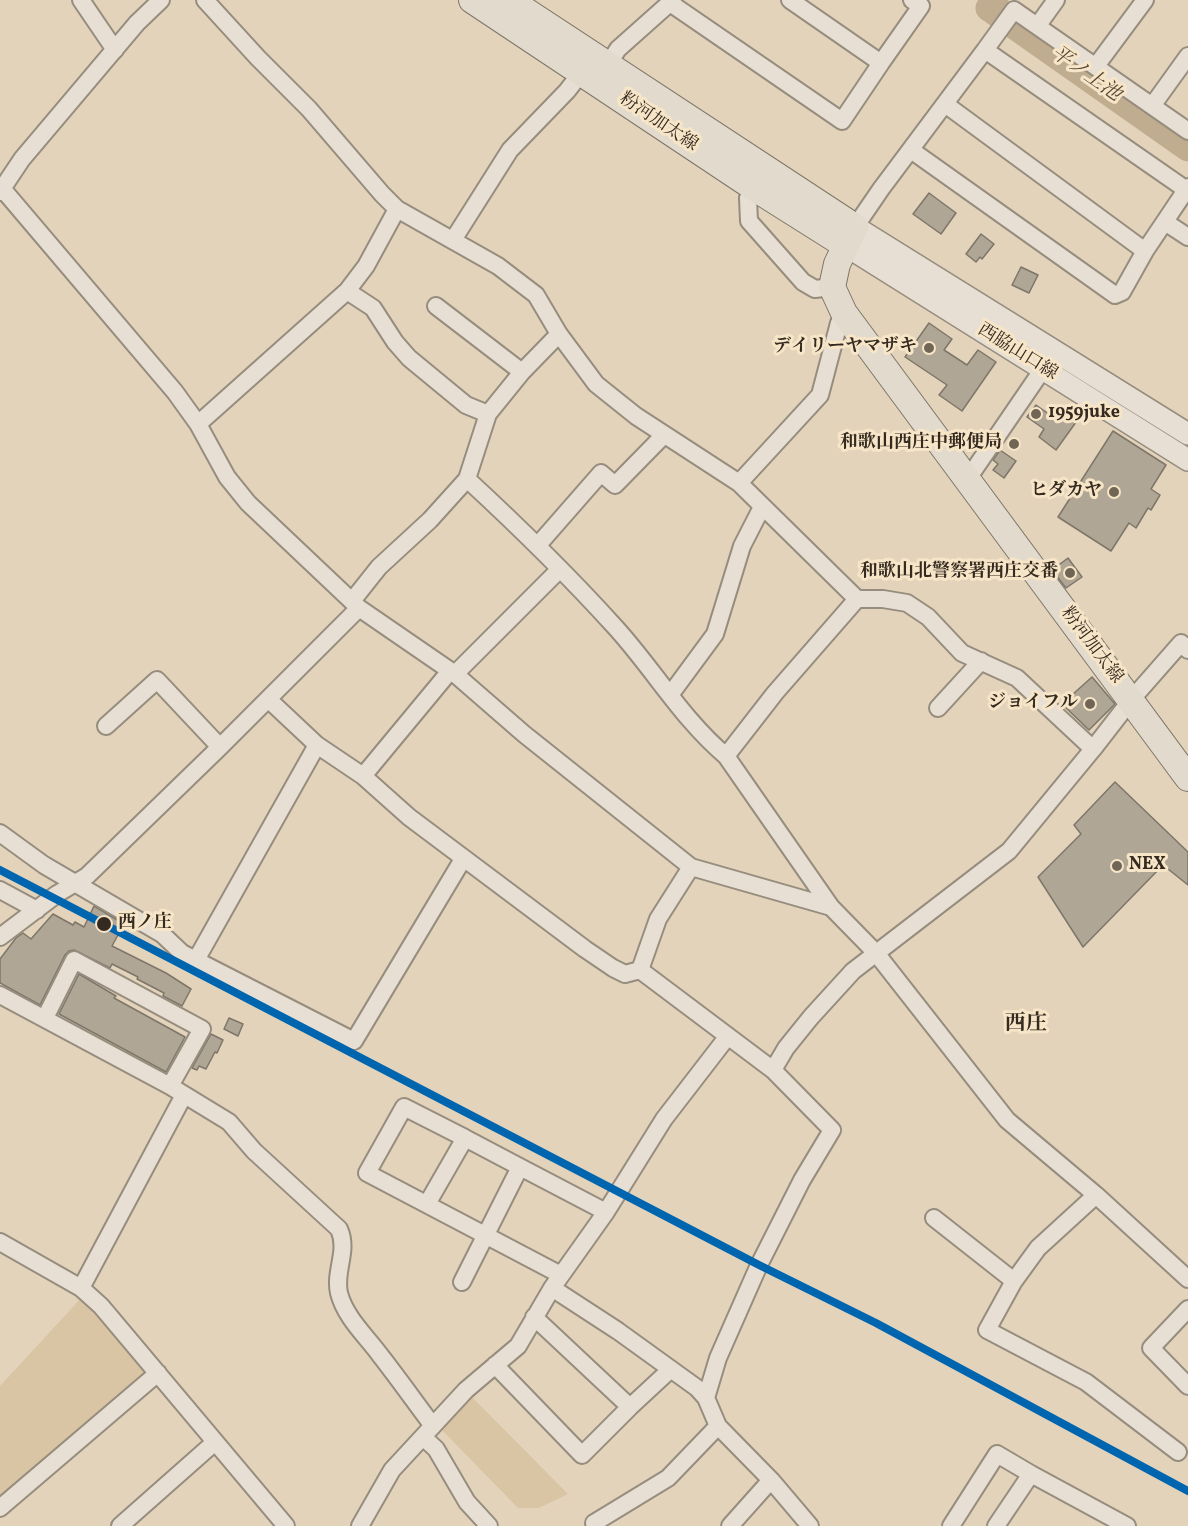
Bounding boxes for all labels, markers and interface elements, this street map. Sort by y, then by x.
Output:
water label: 平ノ上池 [1045,42,1125,108]
street label: 粉河加太線 [615,89,701,157]
street label: 西脇山口線 [973,320,1061,386]
place label: デイリーヤマザキ [773,337,917,359]
marker: デイリーヤマザキ [922,341,936,355]
place label: 1959juke [1048,403,1120,425]
marker: 1959juke [1029,407,1043,421]
place label: 和歌山西庄中郵便局 [840,433,1002,455]
marker: 和歌山西庄中郵便局 [1007,437,1021,451]
place label: ヒダカヤ [1030,481,1102,503]
marker: ヒダカヤ [1107,485,1121,499]
place label: 和歌山北警察署西庄交番 [860,562,1058,584]
marker: 和歌山北警察署西庄交番 [1063,566,1077,580]
street label: 粉河加太線 [1055,604,1127,688]
place label: ジョイフル [988,693,1078,715]
marker: ジョイフル [1083,697,1097,711]
place label: NEX [1129,855,1166,877]
marker: NEX [1110,859,1124,873]
place label: 西ノ庄 [118,913,172,935]
marker: 西ノ庄 [95,915,113,933]
district label: 西庄 [1005,1012,1047,1038]

